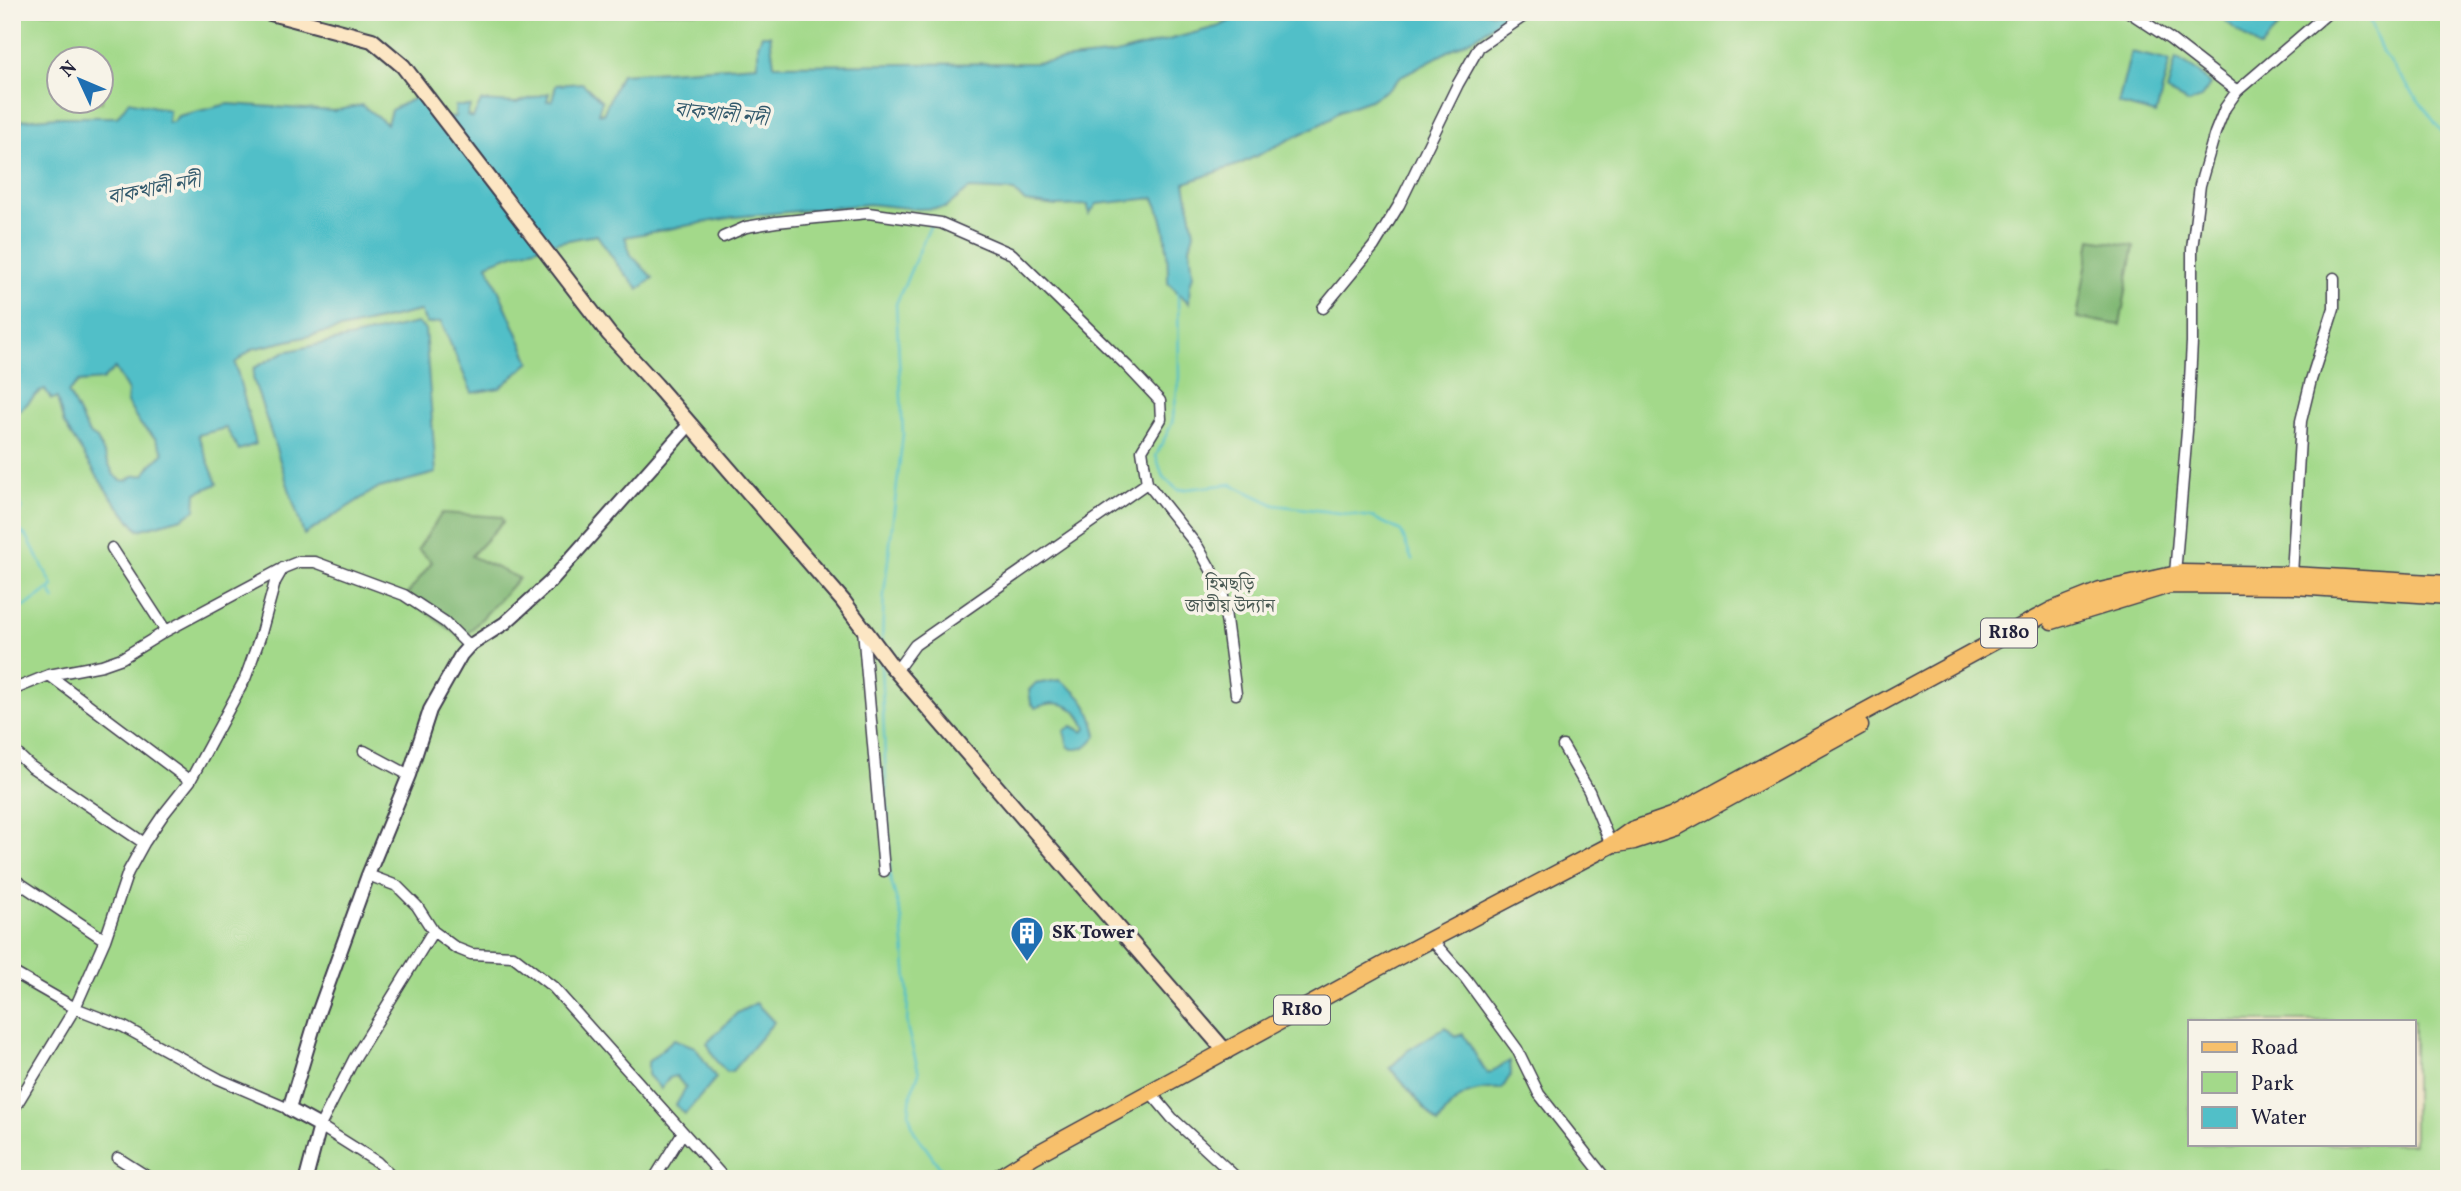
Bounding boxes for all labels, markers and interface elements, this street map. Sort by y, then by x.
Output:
north arrow [46,46,116,116]
text: N [55,55,83,84]
water label: বাকখালী নদী [673,96,772,135]
water label: বাকখালী নদী [105,166,206,213]
park label: হিমছড়ি জাতীয় উদ্যান [1184,572,1276,620]
road number: R180 [1981,618,2037,648]
building icon: SK Tower [1008,914,1046,963]
place label: SK Tower [1052,920,1135,946]
road number: R180 [1274,995,1330,1024]
legend [2188,1020,2416,1146]
text: Road [2251,1034,2298,1063]
text: Park [2251,1070,2294,1099]
text: Water [2251,1104,2307,1133]

